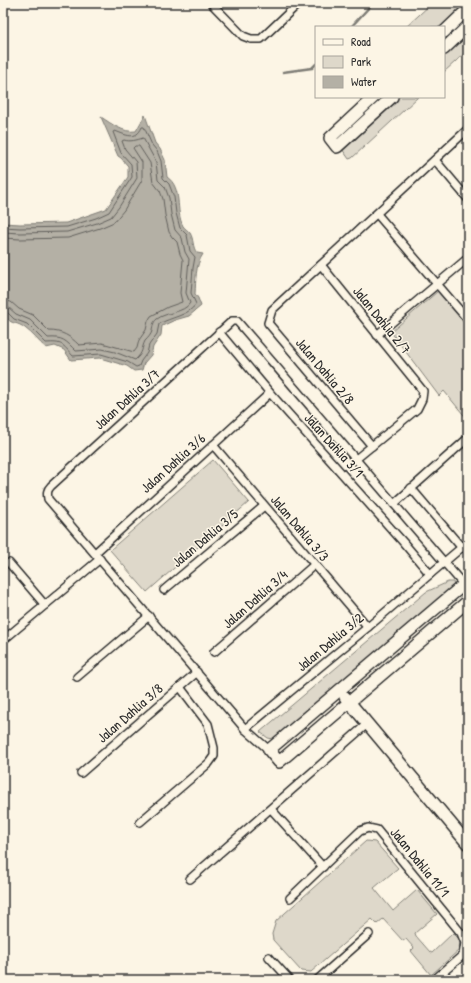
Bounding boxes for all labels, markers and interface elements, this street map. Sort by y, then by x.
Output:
legend [315,26,445,98]
text: Road [351,33,371,50]
text: Park [351,53,371,70]
text: Water [351,73,377,90]
street label: Jalan Dahlia 2/7 [349,282,416,358]
street label: Jalan Dahlia 2/8 [292,333,359,408]
street label: Jalan Dahlia 3/7 [90,364,164,433]
street label: Jalan Dahlia 3/1 [300,408,368,481]
street label: Jalan Dahlia 3/6 [136,428,209,497]
street label: Jalan Dahlia 3/3 [267,490,334,565]
street label: Jalan Dahlia 3/5 [167,504,242,571]
street label: Jalan Dahlia 3/4 [218,565,291,632]
street label: Jalan Dahlia 3/2 [292,608,367,675]
street label: Jalan Dahlia 3/8 [93,679,167,746]
street label: Jalan Dahlia 11/1 [387,823,454,900]

